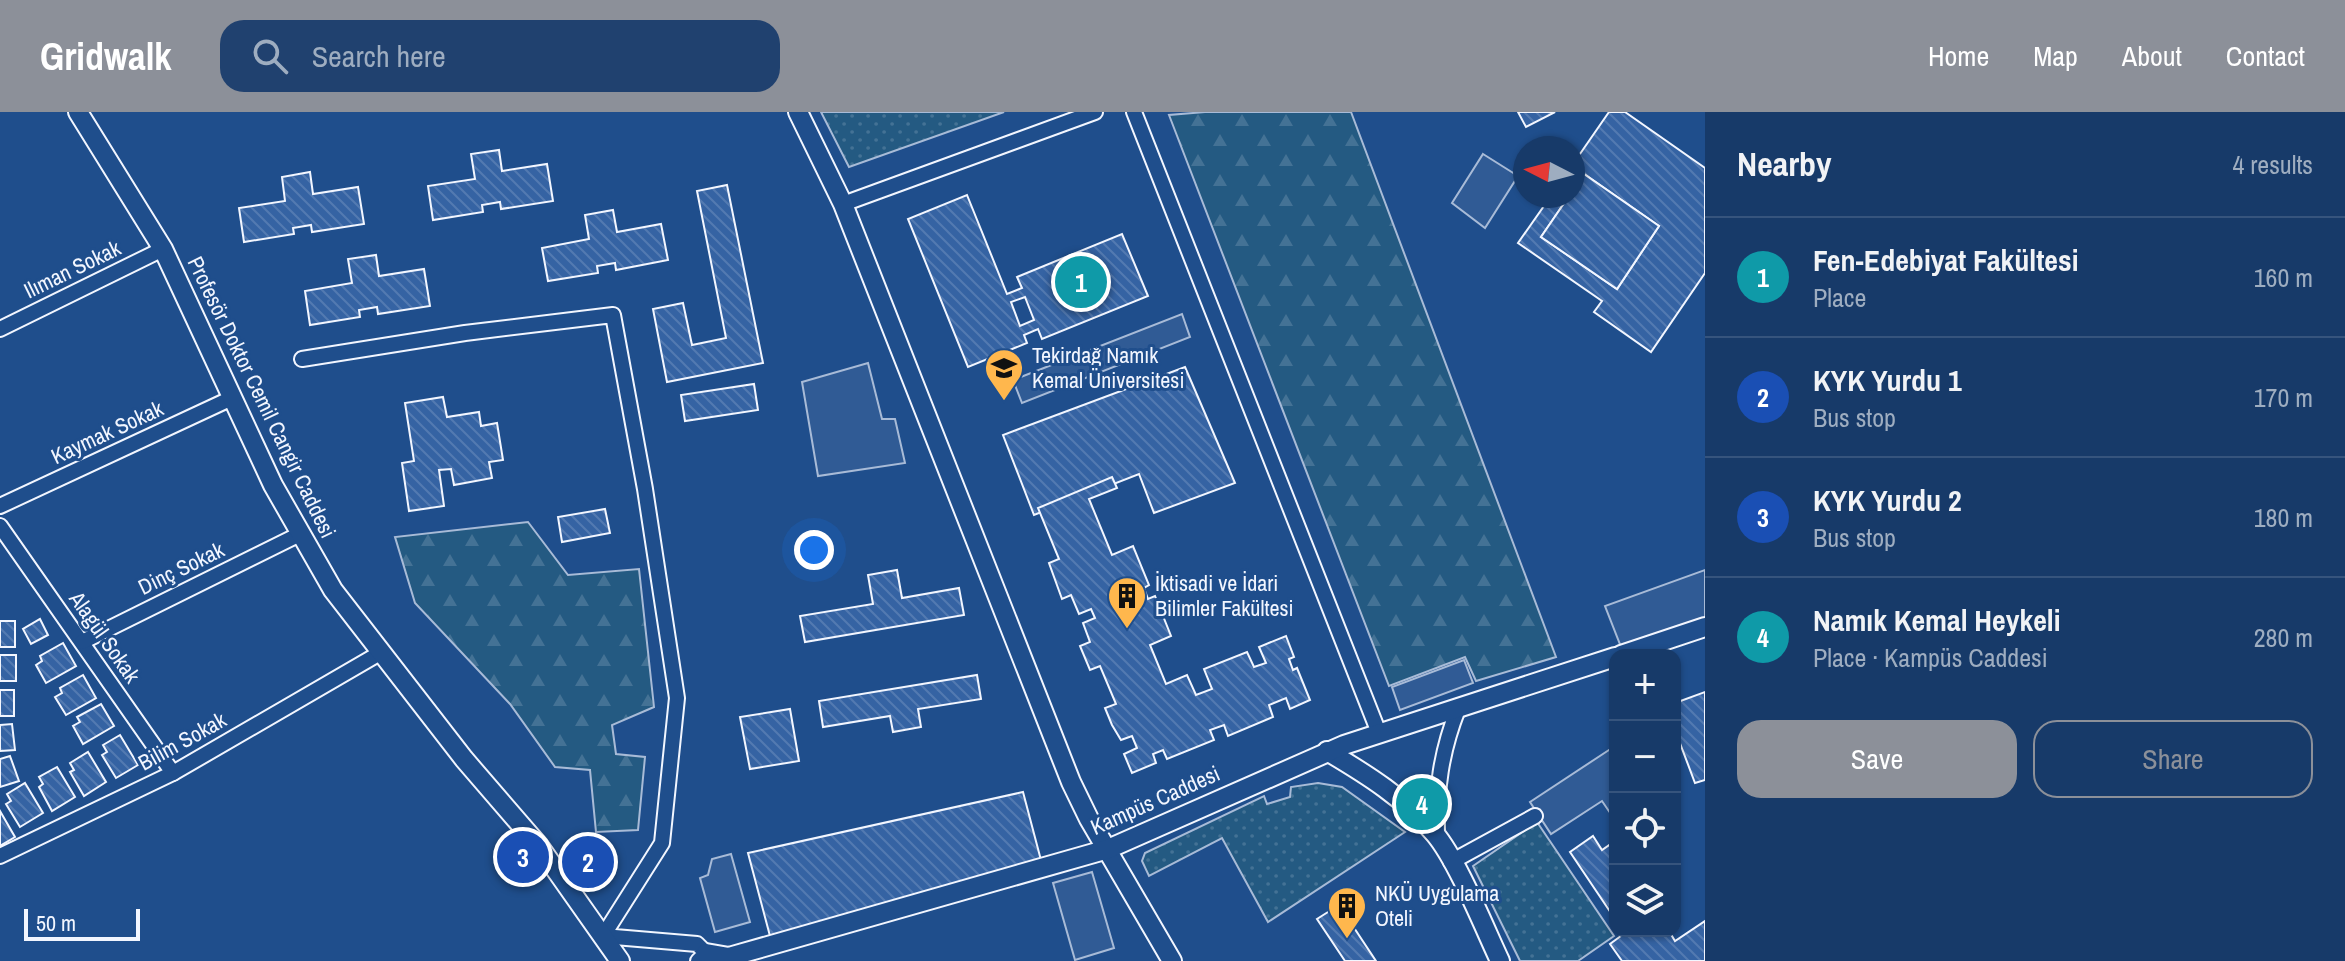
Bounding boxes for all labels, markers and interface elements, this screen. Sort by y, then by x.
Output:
search box [220,20,780,92]
text: Gridwalk [40,31,172,82]
icon: search [248,34,292,78]
text: Search here [312,36,446,76]
text: Home [1928,37,1989,75]
text: Map [2033,37,2078,75]
text: About [2122,37,2182,75]
text: Contact [2226,37,2305,75]
north arrow [1513,136,1585,208]
text: Nearby [1737,141,1832,187]
text: 4 results [2232,147,2313,182]
street label: Ilıman Sokak [19,232,126,305]
text: Fen-Edebiyat Fakültesi [1813,240,2079,280]
street label: Profesör Doktor Cemil Cangir Caddesi [181,251,343,543]
pin: 1 [1055,252,1107,312]
text: 1 [1757,260,1769,295]
text: 160 m [2254,260,2313,295]
text: Place [1813,280,1866,315]
place label: Tekirdağ Namık Kemal Üniversitesi [1032,340,1184,395]
school or university icon: Tekirdağ Namık Kemal Üniversitesi [983,347,1025,402]
text: KYK Yurdu 1 [1813,360,1962,400]
text: 2 [1757,380,1769,415]
text: 170 m [2254,380,2313,415]
street label: Kaymak Sokak [46,393,169,471]
text: Bus stop [1813,400,1896,435]
text: KYK Yurdu 2 [1813,480,1962,520]
text: 3 [1757,500,1769,535]
text: 180 m [2254,500,2313,535]
text: Bus stop [1813,520,1896,555]
your location [794,530,834,570]
street label: Dinç Sokak [133,534,230,602]
place label: İktisadi ve İdari Bilimler Fakültesi [1155,568,1293,623]
building icon: İktisadi ve İdari Bilimler Fakültesi [1106,575,1148,630]
street label: Alagül Sokak [62,584,148,690]
text: Namık Kemal Heykeli [1813,600,2061,640]
text: 4 [1757,620,1769,655]
text: 280 m [2254,620,2313,655]
text: Place · Kampüs Caddesi [1813,640,2048,675]
map controls [1609,649,1681,937]
button: + [1609,649,1681,721]
street label: Bilim Sokak [133,704,232,777]
button: Save [1737,720,2017,798]
button: Share [2033,720,2313,798]
button: − [1609,721,1681,793]
street label: Kampüs Caddesi [1086,758,1224,842]
pin: 4 [1396,774,1448,834]
button: locate [1609,793,1681,865]
pin: 3 [497,827,549,887]
pin: 2 [562,832,614,892]
button: layers [1609,865,1681,937]
place label: NKÜ Uygulama Oteli [1375,878,1499,933]
building icon: NKÜ Uygulama Oteli [1326,885,1368,940]
scale bar [24,905,140,941]
text: 50 m [36,908,76,938]

